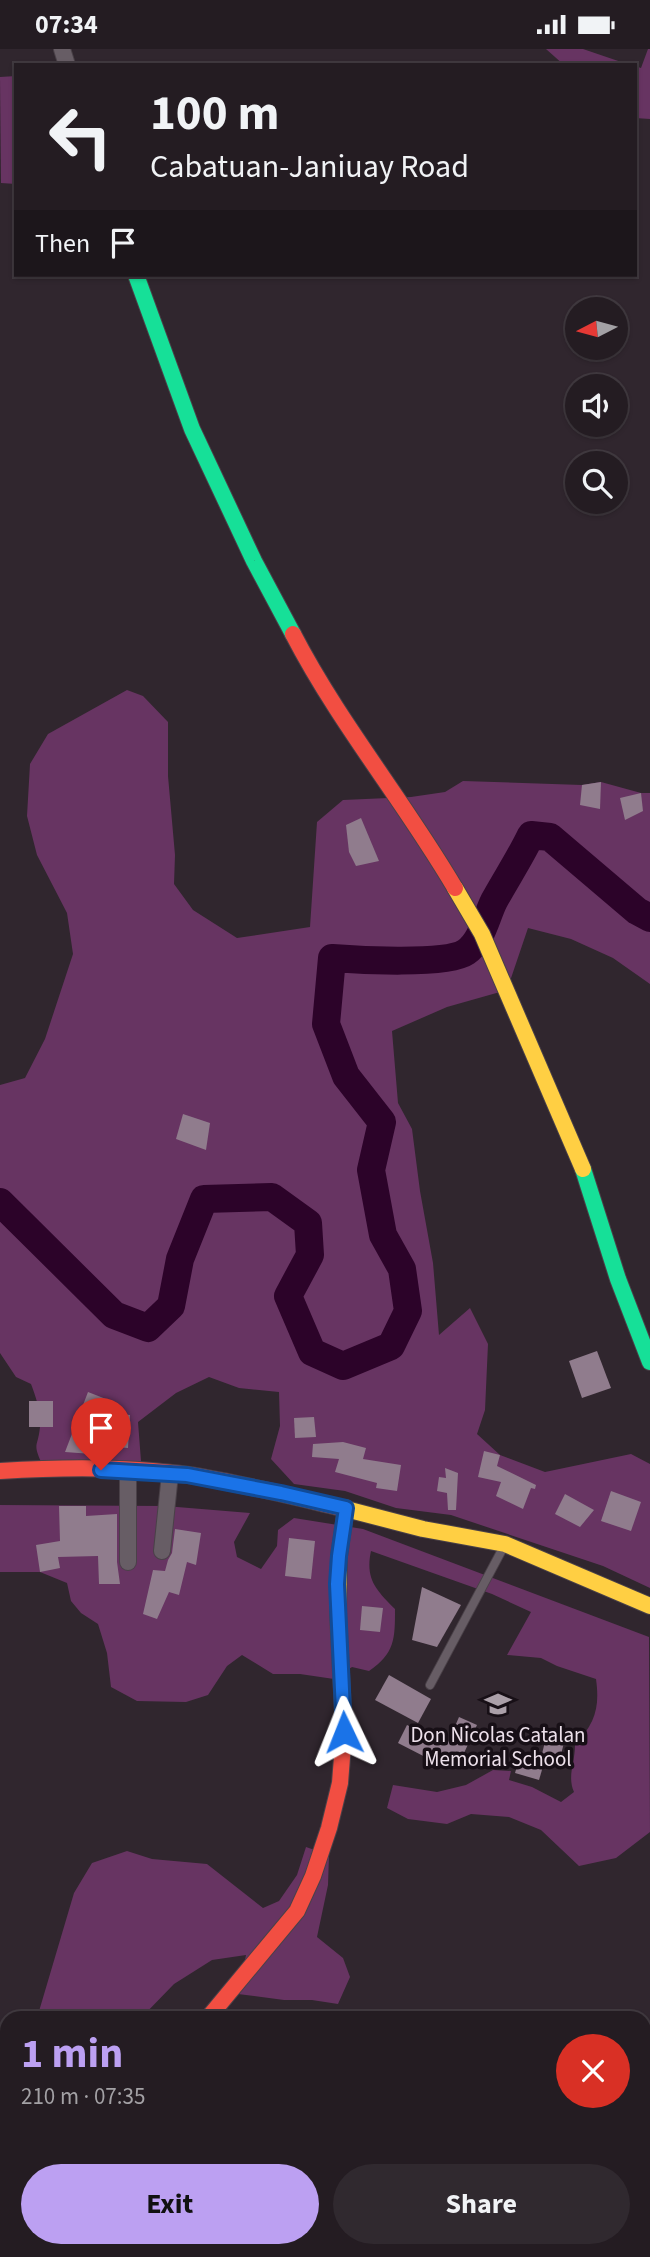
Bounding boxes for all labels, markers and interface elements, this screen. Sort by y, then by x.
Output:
text: 07:34 [35,6,98,43]
text: 100 m [150,79,279,149]
icon: left [35,91,126,182]
text: Cabatuan-Janiuay Road [150,144,469,190]
icon: arrive [104,224,142,262]
text: Then [35,225,90,262]
north arrow [565,297,628,361]
map controls [565,297,628,514]
button: sound [565,374,628,437]
button: search [565,451,628,514]
pin [71,1398,131,1470]
icon: arrive [82,1409,120,1447]
school or university icon: Don Nicolas Catalan Memorial School [483,1689,513,1719]
position arrow [307,1695,381,1769]
place label: Don Nicolas Catalan Memorial School [410,1720,586,1774]
text: 1 min [21,2024,123,2084]
button: close [556,2034,630,2108]
text: 210 m · 07:35 [21,2080,145,2113]
button: Exit [21,2164,319,2244]
button: Share [333,2164,630,2244]

